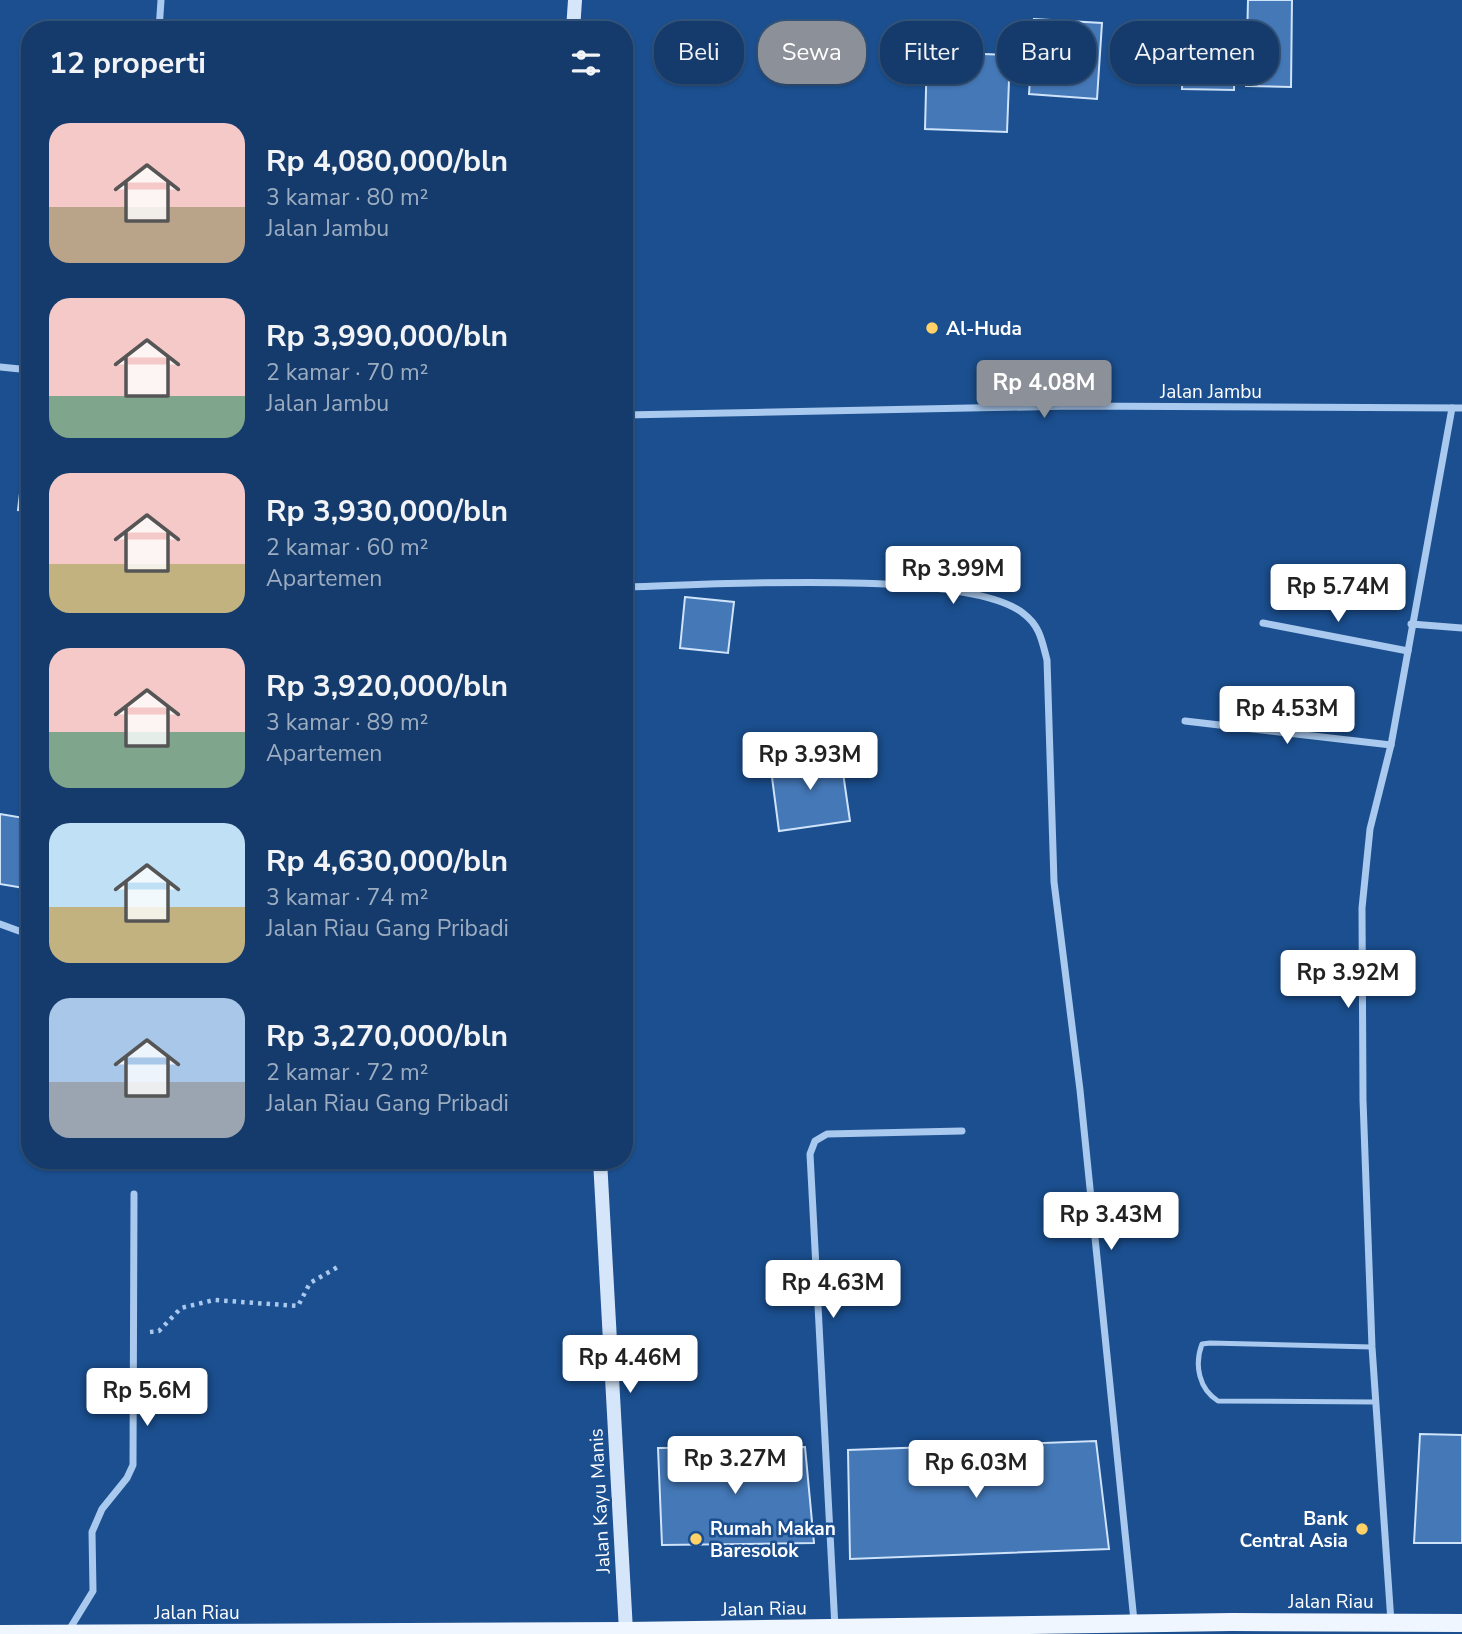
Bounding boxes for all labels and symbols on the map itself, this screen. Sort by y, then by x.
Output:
place label: Al-Huda [946,316,1022,342]
marker: Al-Huda [924,320,940,336]
pin: Rp 4.08M [972,360,1116,420]
street label: Jalan Jambu [1159,379,1262,405]
pin: Rp 3.99M [881,546,1025,606]
pin: Rp 5.74M [1266,564,1410,624]
pin: Rp 4.53M [1215,686,1359,746]
pin: Rp 3.93M [738,732,882,792]
pin: Rp 3.92M [1276,950,1420,1010]
pin: Rp 3.43M [1039,1192,1183,1252]
pin: Rp 4.63M [761,1260,905,1320]
pin: Rp 4.46M [558,1336,702,1395]
pin: Rp 5.6M [82,1368,212,1428]
street label: Jalan Kayu Manis [583,1428,617,1575]
pin: Rp 3.27M [663,1436,807,1496]
pin: Rp 6.03M [904,1440,1048,1500]
place label: Bank Central Asia [1240,1506,1349,1554]
place label: Rumah Makan Baresolok [710,1516,836,1564]
marker: Bank Central Asia [1354,1521,1370,1537]
marker: Rumah Makan Baresolok [688,1531,704,1547]
street label: Jalan Riau [1287,1589,1374,1615]
street label: Jalan Riau [720,1595,807,1623]
street label: Jalan Riau [153,1600,240,1626]

